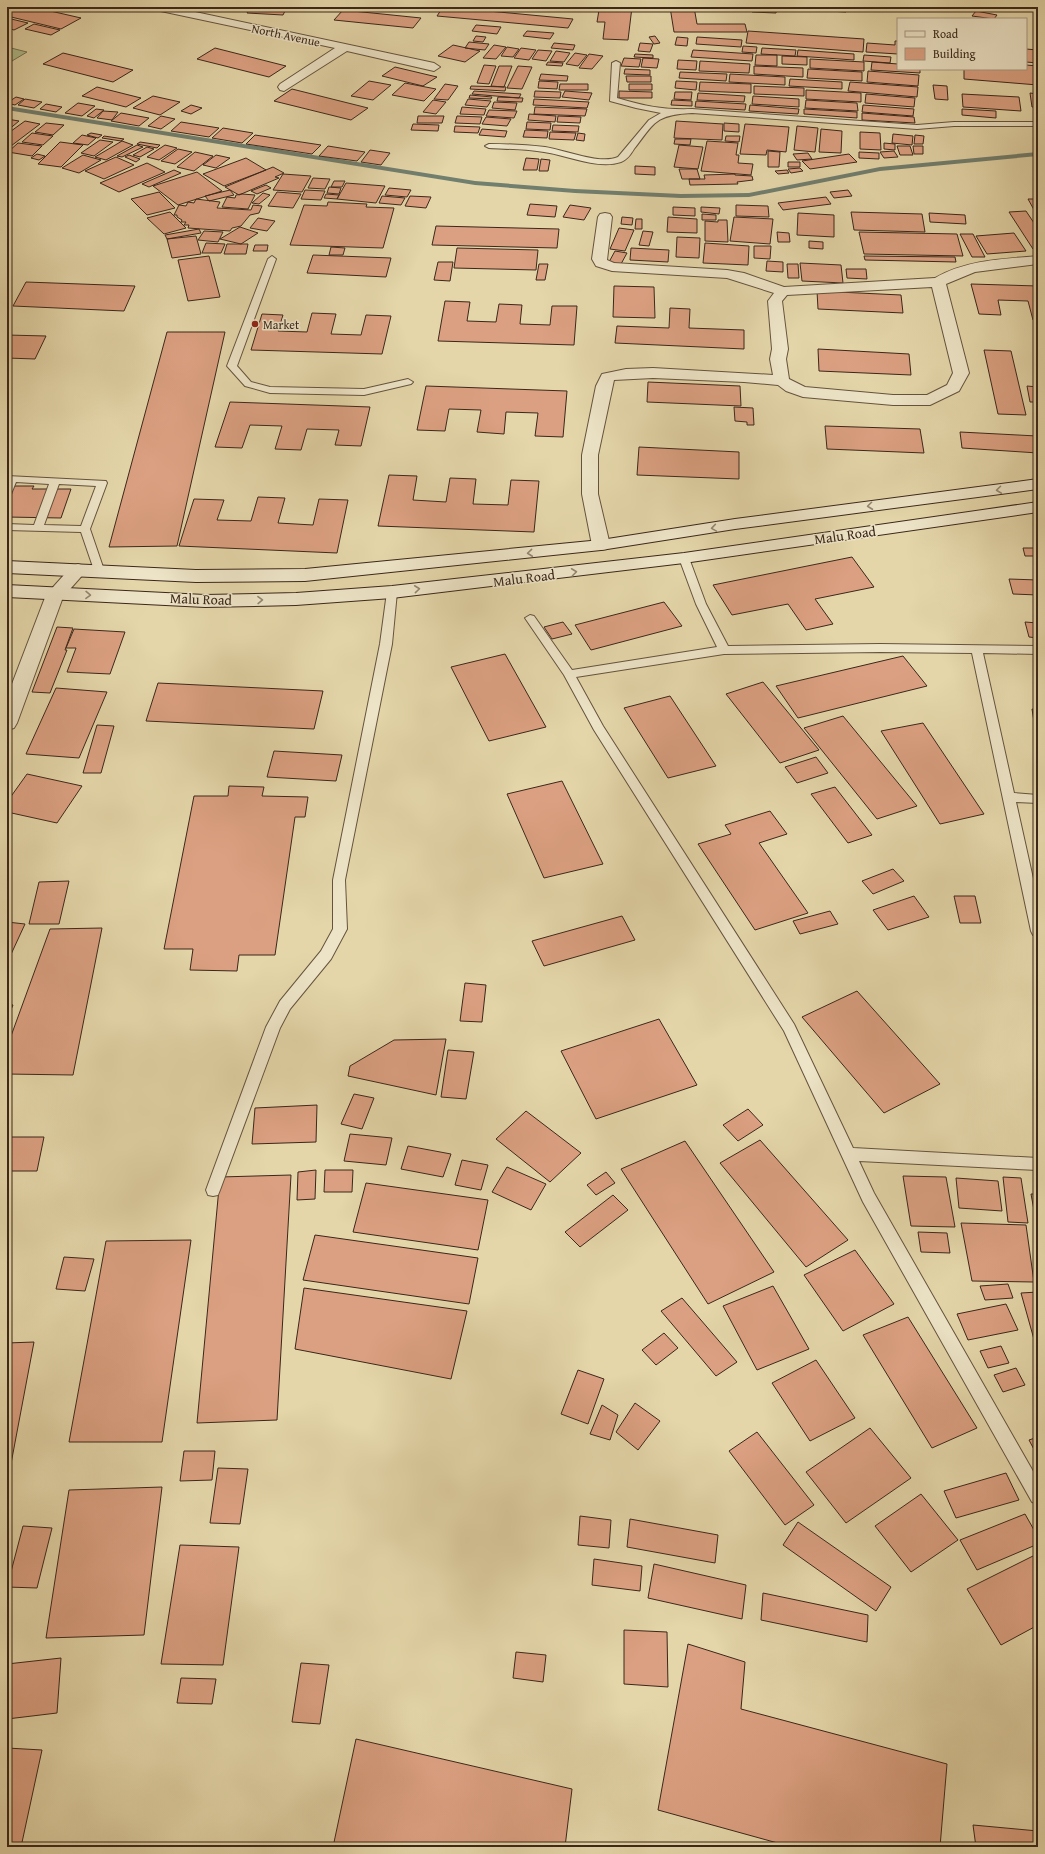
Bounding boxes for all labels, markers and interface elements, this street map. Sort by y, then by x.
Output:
legend [897,18,1027,70]
street label: North Avenue [250,19,322,51]
text: Road [933,25,959,42]
text: Building [933,45,976,62]
place label: Market [263,316,300,333]
marker: Market [250,319,260,329]
one-way arrow [996,485,1002,494]
one-way arrow [867,502,874,511]
street label: Malu Road [813,521,878,549]
one-way arrow [711,523,717,531]
one-way arrow [527,548,533,557]
street label: Malu Road [492,564,556,592]
one-way arrow [571,568,577,577]
one-way arrow [414,585,420,594]
street label: Malu Road [170,588,233,610]
one-way arrow [85,591,91,599]
one-way arrow [257,595,263,604]

